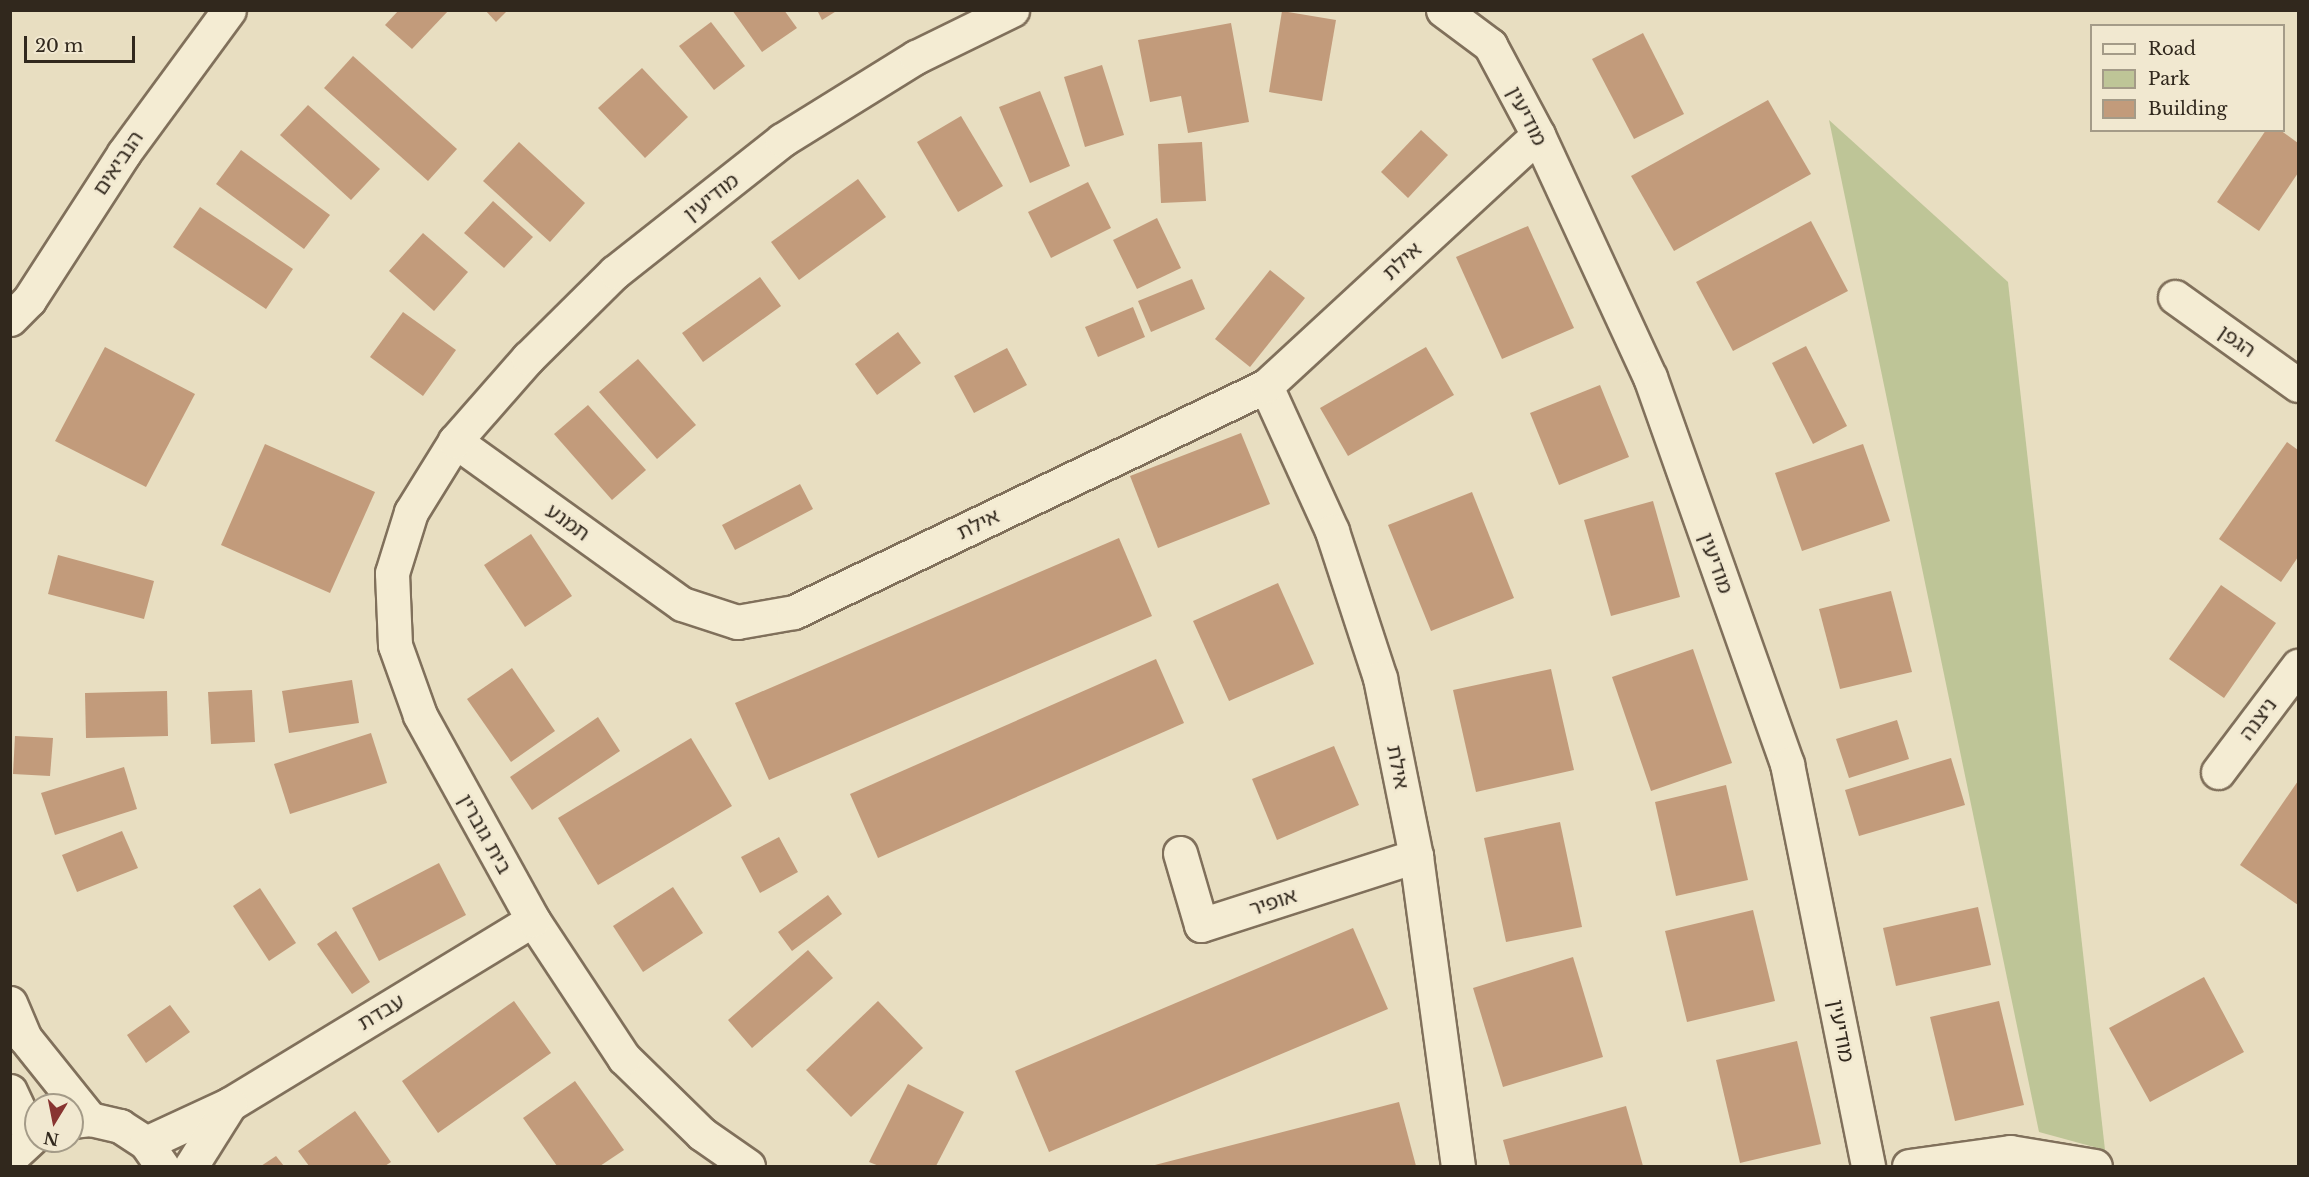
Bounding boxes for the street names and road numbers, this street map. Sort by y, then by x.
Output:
street label: מודיעין [1501,82,1553,150]
street label: הנביאים [87,126,149,200]
street label: מודיעין [678,168,744,226]
street label: אילת [1377,237,1427,285]
street label: הגפן [2213,319,2261,363]
street label: תמנע [541,498,595,546]
street label: אילת [953,503,1003,545]
street label: מודיעין [1693,529,1739,597]
street label: ניצנה [2234,693,2282,745]
street label: אילת [1381,743,1415,791]
street label: בית גוברין [453,789,517,879]
street label: אופיר [1246,883,1300,921]
street label: עבדת [353,988,409,1036]
street label: מודיעין [1823,998,1859,1064]

